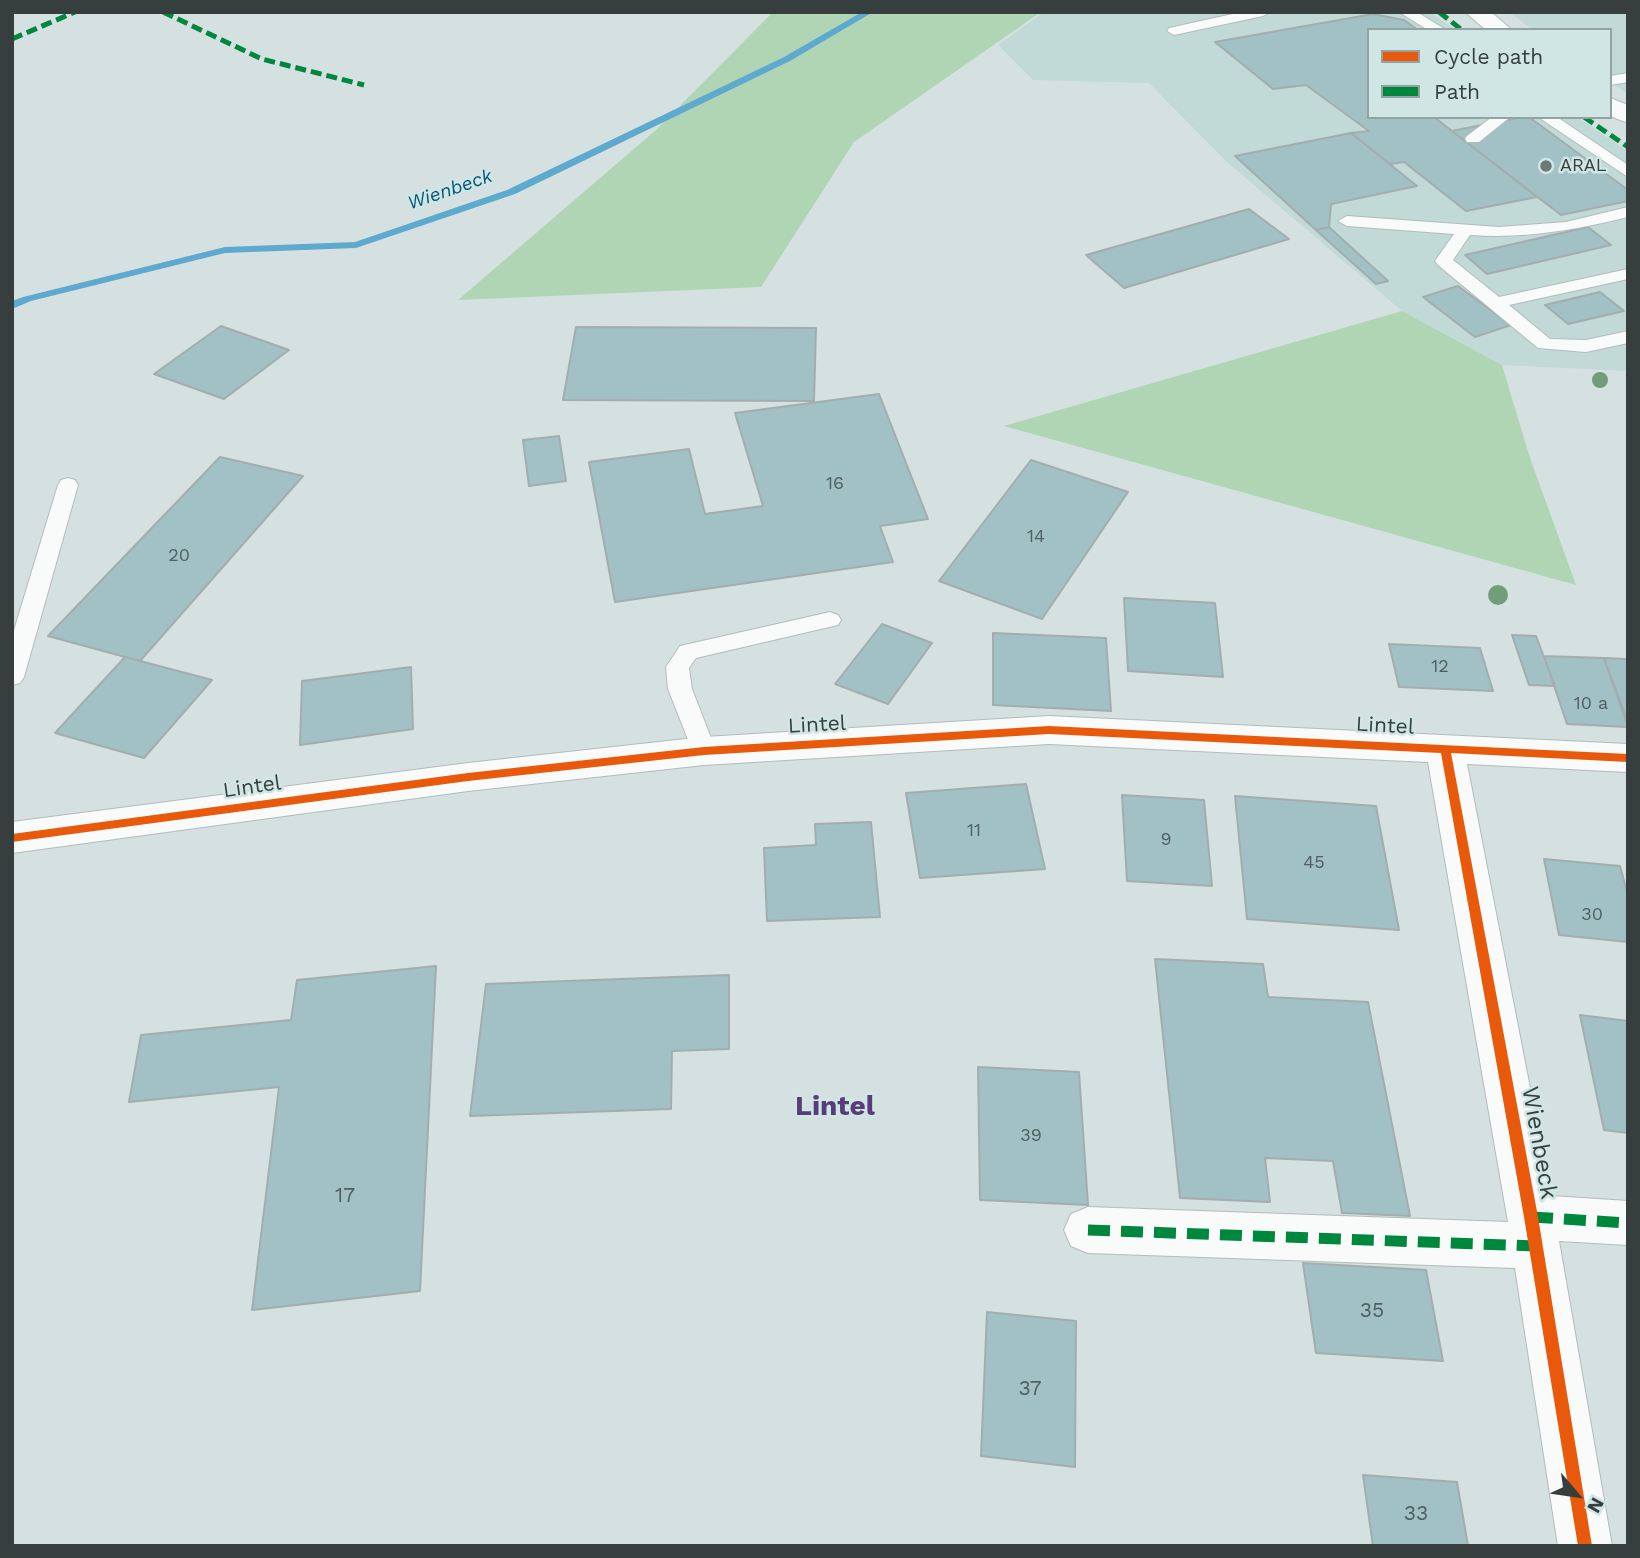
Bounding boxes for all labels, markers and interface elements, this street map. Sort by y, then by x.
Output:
legend [1367,28,1612,119]
text: Cycle path [1434,44,1543,69]
text: Path [1434,79,1480,104]
place label: ARAL [1560,155,1606,177]
marker: ARAL [1538,158,1554,174]
water label: Wienbeck [405,165,495,215]
house number: 16 [826,473,844,495]
house number: 14 [1027,526,1045,548]
house number: 20 [168,545,190,567]
house number: 12 [1431,656,1449,678]
house number: 10 a [1574,693,1608,715]
street label: Lintel [787,711,847,739]
street label: Lintel [1355,712,1415,740]
street label: Lintel [221,770,283,804]
house number: 11 [967,820,981,842]
house number: 9 [1160,829,1172,851]
house number: 45 [1303,852,1325,874]
house number: 30 [1581,904,1603,926]
street label: Wienbeck [1515,1084,1563,1202]
district label: Lintel [795,1090,875,1124]
house number: 39 [1020,1125,1042,1147]
house number: 17 [335,1183,355,1209]
house number: 35 [1360,1298,1384,1324]
house number: 37 [1018,1376,1042,1402]
north arrow [1542,1460,1612,1530]
text: N [1582,1494,1609,1517]
house number: 33 [1404,1501,1428,1527]

